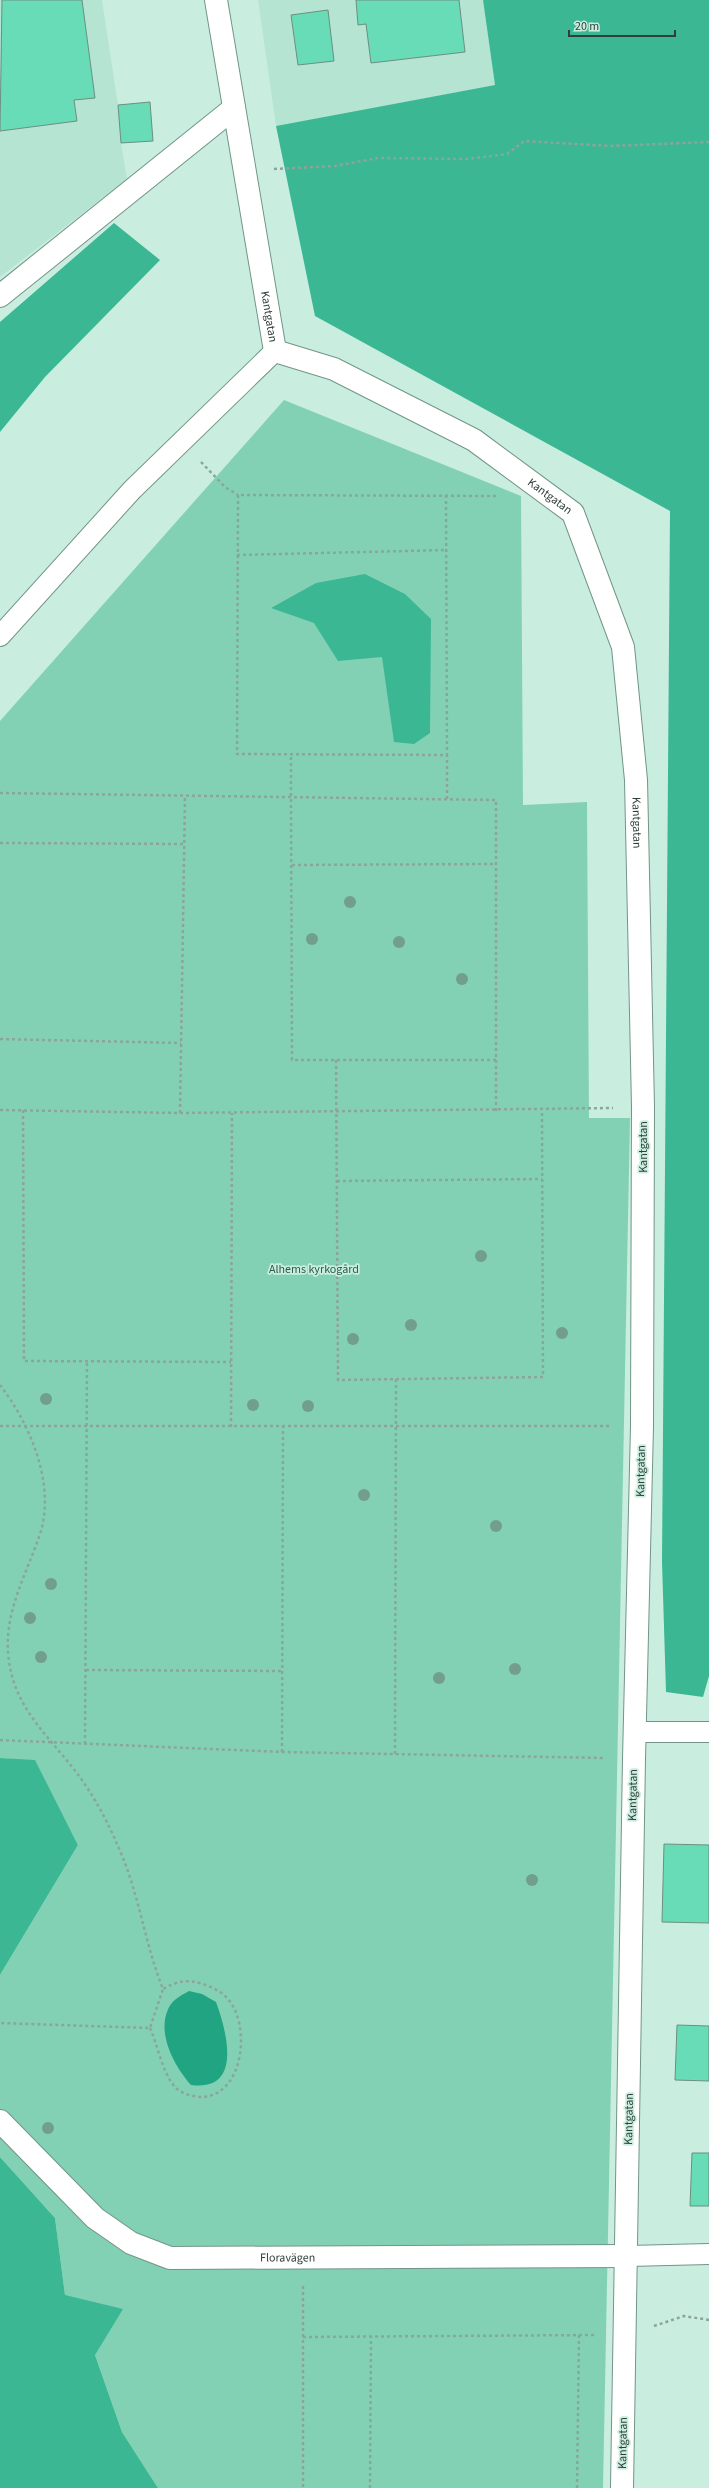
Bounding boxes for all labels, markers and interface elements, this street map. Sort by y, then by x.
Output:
scale bar [569,12,675,38]
text: 20 m [575,18,599,35]
street label: Kantgatan [257,290,282,343]
street label: Kantgatan [524,474,576,518]
street label: Kantgatan [628,797,646,849]
street label: Kantgatan [635,1121,652,1173]
park label: Alhems kyrkogård [269,1261,359,1278]
street label: Kantgatan [632,1445,650,1497]
street label: Kantgatan [624,1769,642,1821]
street label: Kantgatan [620,2093,638,2145]
street label: Floravägen [260,2249,315,2266]
street label: Kantgatan [614,2417,632,2469]

